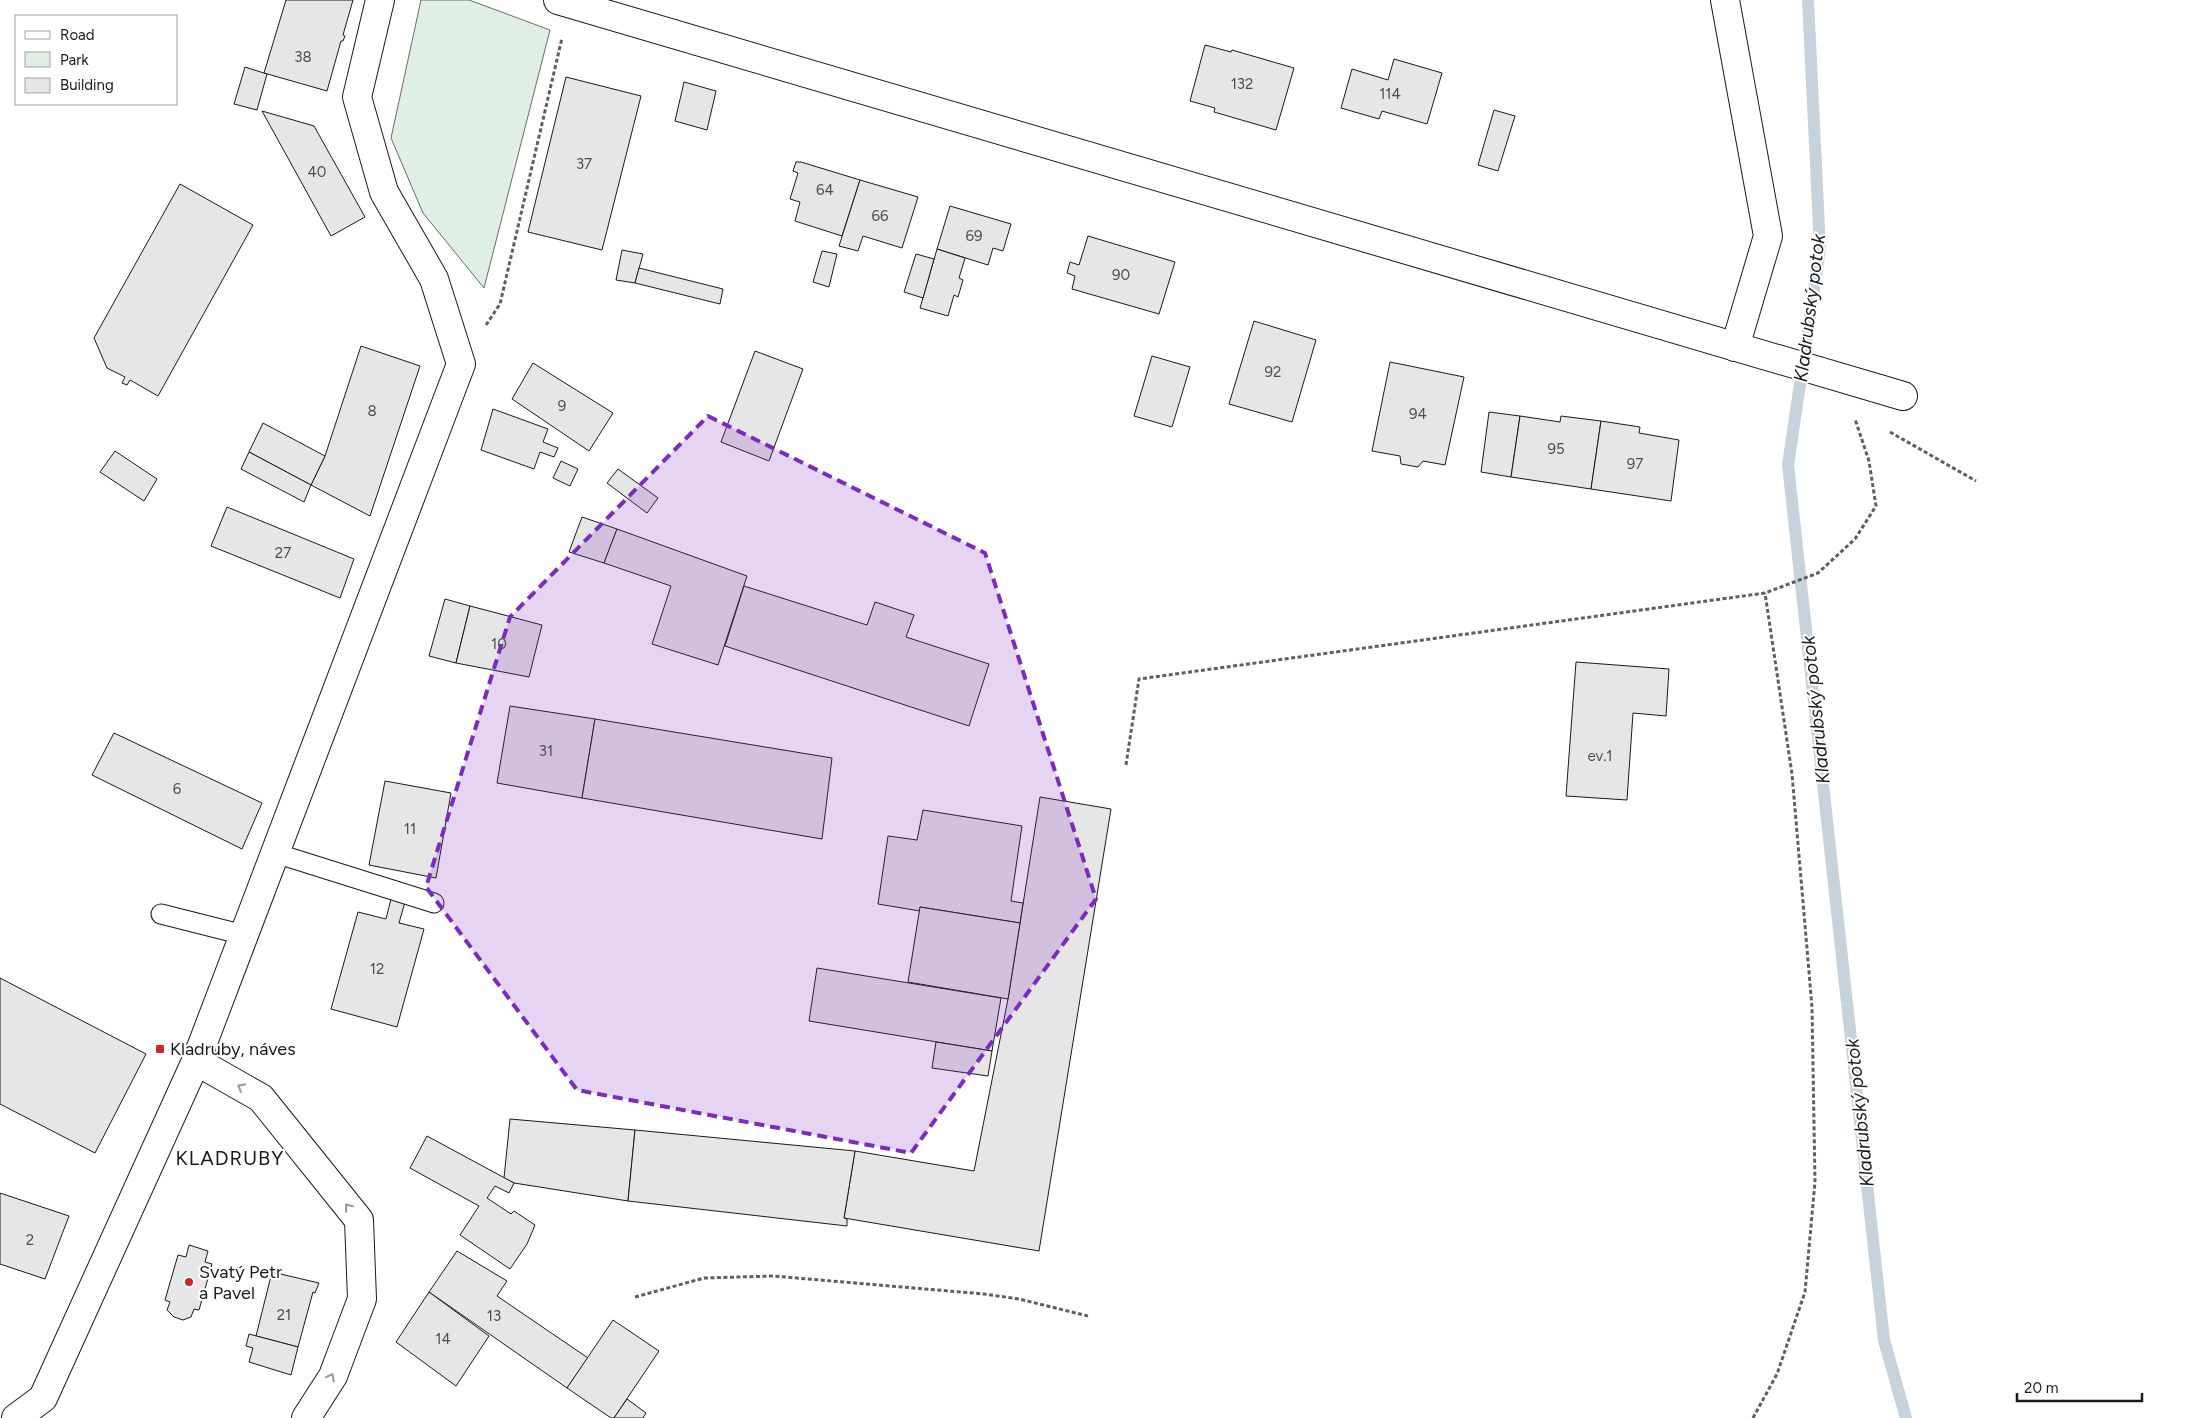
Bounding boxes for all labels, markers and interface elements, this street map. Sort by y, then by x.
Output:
legend [15,15,178,105]
text: Road [60,26,95,44]
house number: 38 [294,48,312,66]
text: Park [60,51,89,69]
house number: 132 [1231,75,1253,93]
text: Building [60,76,114,94]
house number: 114 [1379,85,1401,103]
house number: 37 [576,155,592,173]
house number: 40 [308,163,326,181]
house number: 64 [816,181,834,199]
house number: 66 [872,207,889,225]
house number: 69 [966,227,982,245]
water label: Kladrubský potok [1789,232,1830,383]
house number: 90 [1112,266,1130,284]
house number: 92 [1265,363,1281,381]
house number: 9 [558,397,566,415]
house number: 8 [367,402,377,420]
house number: 94 [1409,405,1427,423]
house number: 95 [1547,440,1565,458]
house number: 97 [1627,455,1643,473]
house number: 27 [275,544,291,562]
water label: Kladrubský potok [1796,634,1835,785]
house number: 10 [491,635,507,653]
house number: 31 [539,742,553,760]
house number: ev.1 [1587,747,1613,765]
house number: 6 [173,780,182,798]
house number: 11 [404,820,416,838]
house number: 12 [370,960,384,978]
water label: Kladrubský potok [1840,1037,1879,1188]
place label: Kladruby, náves [170,1038,296,1060]
marker: Kladruby, náves [154,1043,166,1055]
one-way arrow [237,1083,246,1093]
district label: KLADRUBY [176,1146,284,1170]
one-way arrow [345,1203,354,1212]
house number: 2 [26,1231,34,1249]
place label: Svatý Petr a Pavel [199,1261,282,1304]
marker: Svatý Petr a Pavel [183,1276,195,1288]
house number: 21 [277,1306,291,1324]
house number: 13 [487,1307,501,1325]
house number: 14 [435,1330,451,1348]
scale bar [2017,1370,2142,1402]
one-way arrow [325,1373,335,1382]
text: 20 m [2024,1379,2058,1397]

